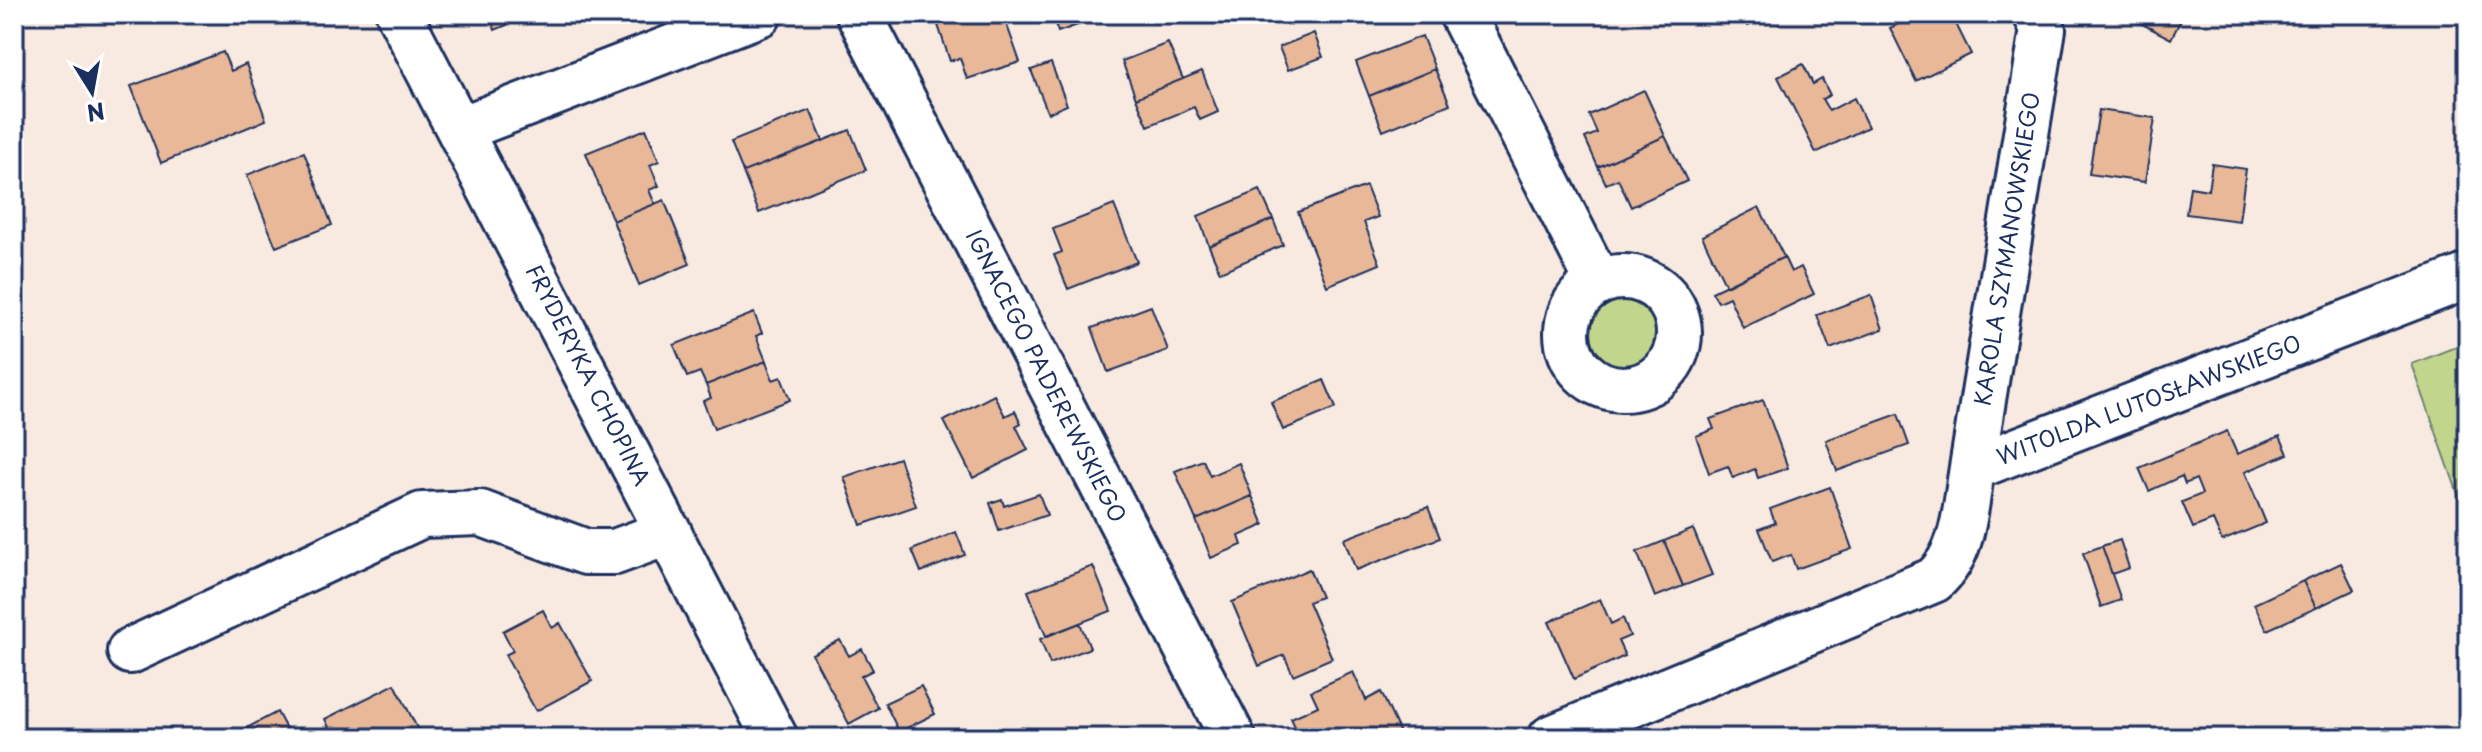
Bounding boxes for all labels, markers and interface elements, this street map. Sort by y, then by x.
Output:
north arrow [52,52,132,132]
street label: KAROLA SZYMANOWSKIEGO [1964,89,2047,408]
text: N [84,95,108,131]
street label: IGNACEGO PADEREWSKIEGO [959,223,1136,528]
street label: FRYDERYKA CHOPINA [519,258,660,491]
street label: WITOLDA LUTOSŁAWSKIEGO [1992,325,2305,472]

